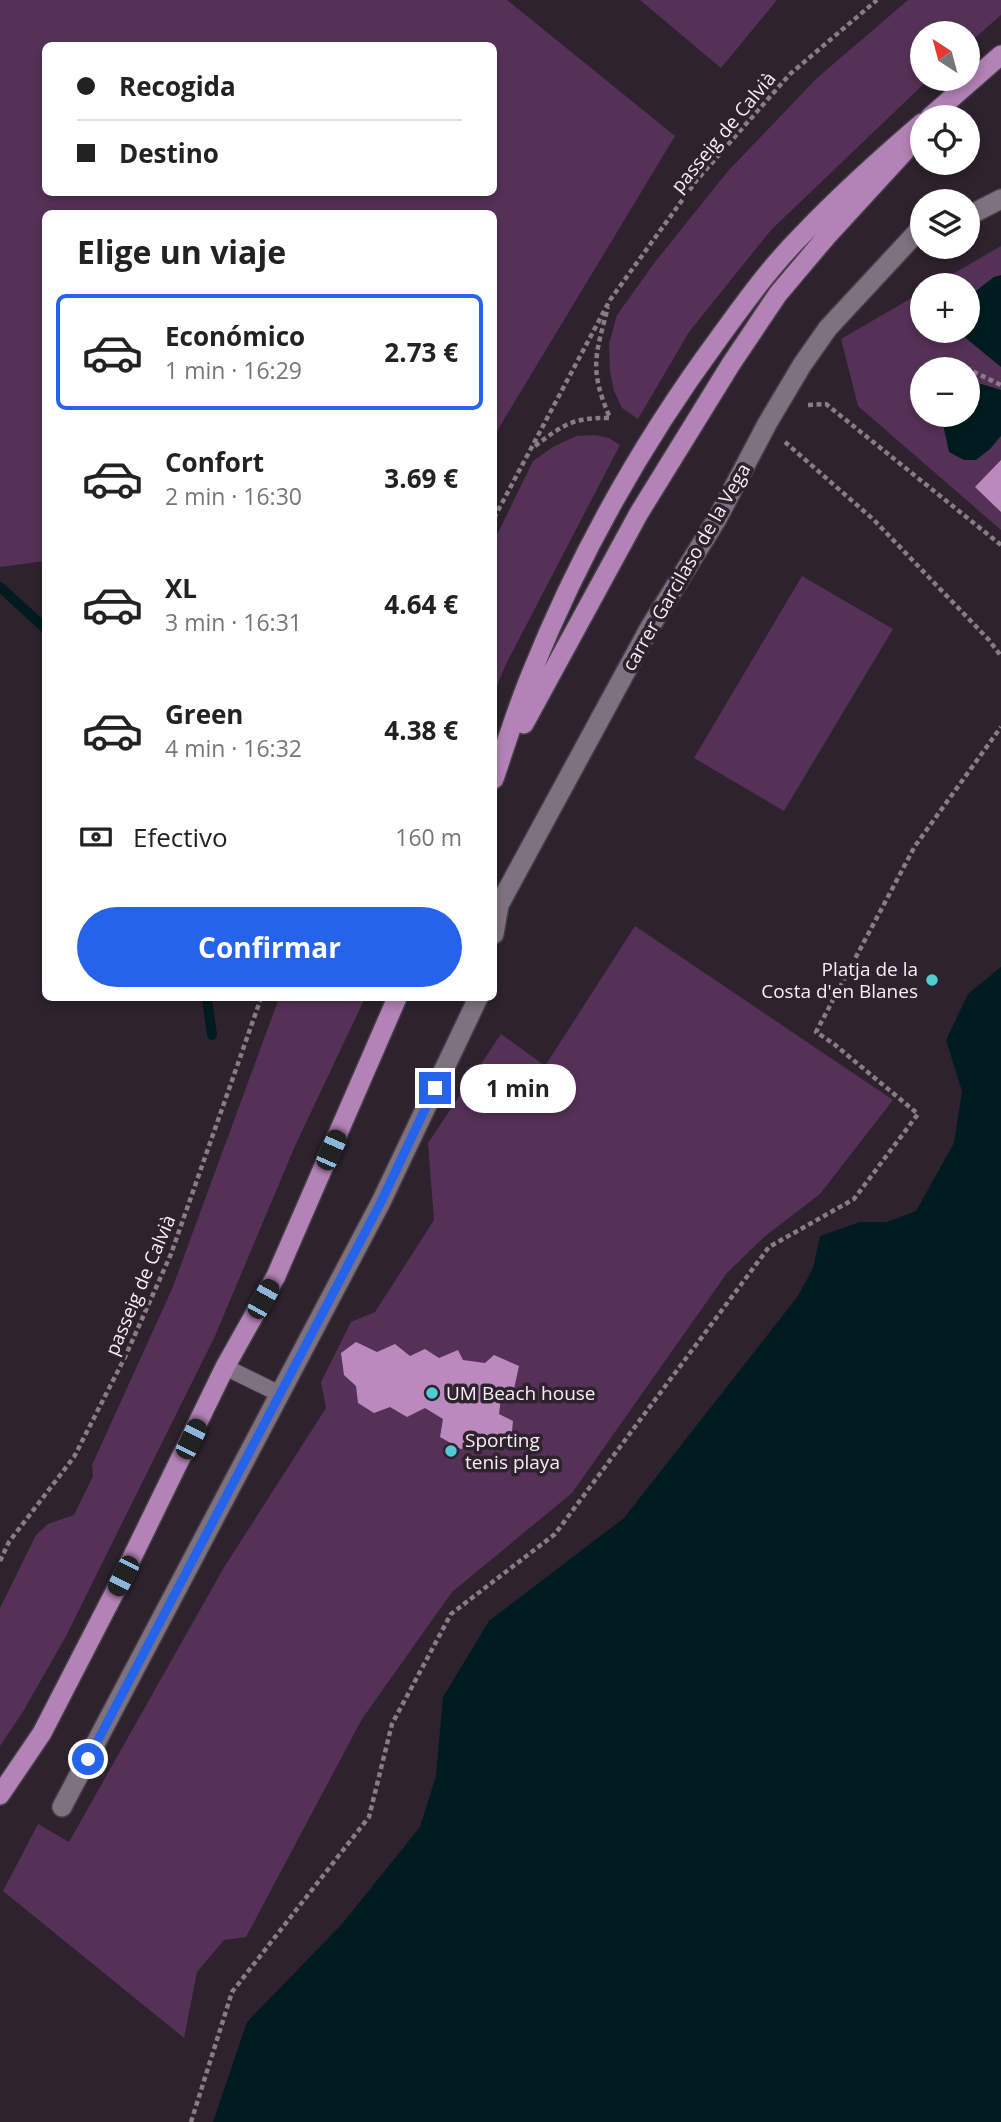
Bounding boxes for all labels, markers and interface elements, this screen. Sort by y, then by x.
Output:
north arrow [910,21,980,91]
map controls [910,21,980,427]
street label: passeig de Calvià [665,66,781,198]
text: Recogida [119,68,236,104]
button: locate [910,105,980,175]
text: Destino [119,135,219,171]
button: layers [910,189,980,259]
text: Elige un viaje [77,230,286,273]
button: + [910,273,980,343]
text: Económico [165,318,305,354]
icon: car [81,321,144,384]
text: 2.73 € [384,334,458,370]
text: 1 min · 16:29 [165,354,302,386]
button: − [910,357,980,427]
text: Confort [165,444,264,480]
icon: car [81,447,144,510]
street label: carrer Garcilaso de la Vega [616,458,756,676]
text: 3.69 € [384,460,458,496]
text: 2 min · 16:30 [165,480,302,512]
text: XL [165,570,197,606]
icon: car [81,573,144,636]
text: 4.64 € [384,586,458,622]
text: 3 min · 16:31 [165,606,302,638]
text: Green [165,696,243,732]
icon: car [81,699,144,762]
text: 4.38 € [384,712,458,748]
text: 4 min · 16:32 [165,732,302,764]
icon: cash [77,818,115,856]
text: Efectivo [133,819,228,855]
text: 160 m [395,821,462,853]
button: Confirmar [77,907,462,987]
place label: Platja de la Costa d'en Blanes [761,956,918,1004]
marker: Platja de la Costa d'en Blanes [924,972,940,988]
callout: 1 min [460,1064,575,1112]
route end [419,1072,451,1104]
text: 1 min [486,1072,550,1104]
car [313,1127,350,1173]
street label: passeig de Calvià [99,1211,181,1359]
car [244,1276,283,1322]
place label: UM Beach house [446,1380,596,1406]
marker: UM Beach house [424,1385,440,1401]
car [173,1416,210,1462]
place label: Sporting tenis playa [465,1427,560,1475]
marker: Sporting tenis playa [443,1443,459,1459]
car [105,1553,142,1599]
route start [72,1743,104,1775]

